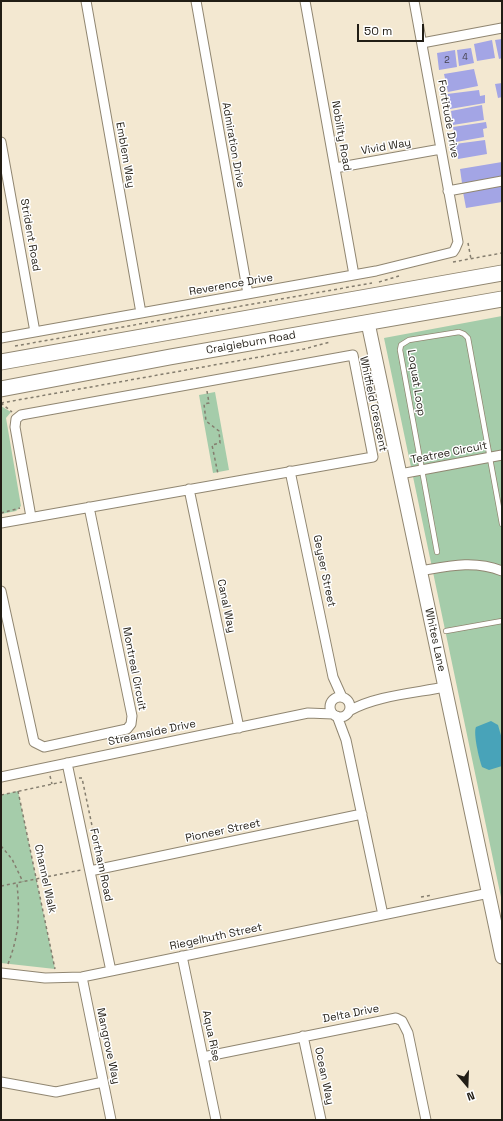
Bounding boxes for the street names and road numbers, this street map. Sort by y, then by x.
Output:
street label: Fortitude Drive [435,79,461,159]
street label: Nobility Road [328,100,354,172]
street label: Admiration Drive [219,101,247,189]
street label: Emblem Way [113,121,137,189]
street label: Vivid Way [360,136,412,158]
street label: Strident Road [17,198,43,272]
street label: Reverence Drive [188,271,274,299]
street label: Craigieburn Road [205,329,297,357]
street label: Loquat Loop [404,349,428,417]
street label: Whitfield Crescent [356,355,390,453]
street label: Teatree Circuit [410,439,488,467]
street label: Geyser Street [310,534,338,608]
street label: Canal Way [214,578,238,634]
street label: Whites Lane [422,607,448,673]
street label: Montreal Circuit [119,626,149,712]
street label: Streamside Drive [107,717,197,749]
street label: Pioneer Street [184,817,262,845]
street label: Fortham Road [87,827,115,903]
street label: Channel Walk [31,843,59,915]
street label: Riegelhuth Street [169,921,263,953]
street label: Delta Drive [322,1002,380,1026]
street label: Mangrove Way [93,1007,123,1085]
street label: Aqua Rise [199,1009,223,1063]
street label: Ocean Way [311,1046,337,1106]

